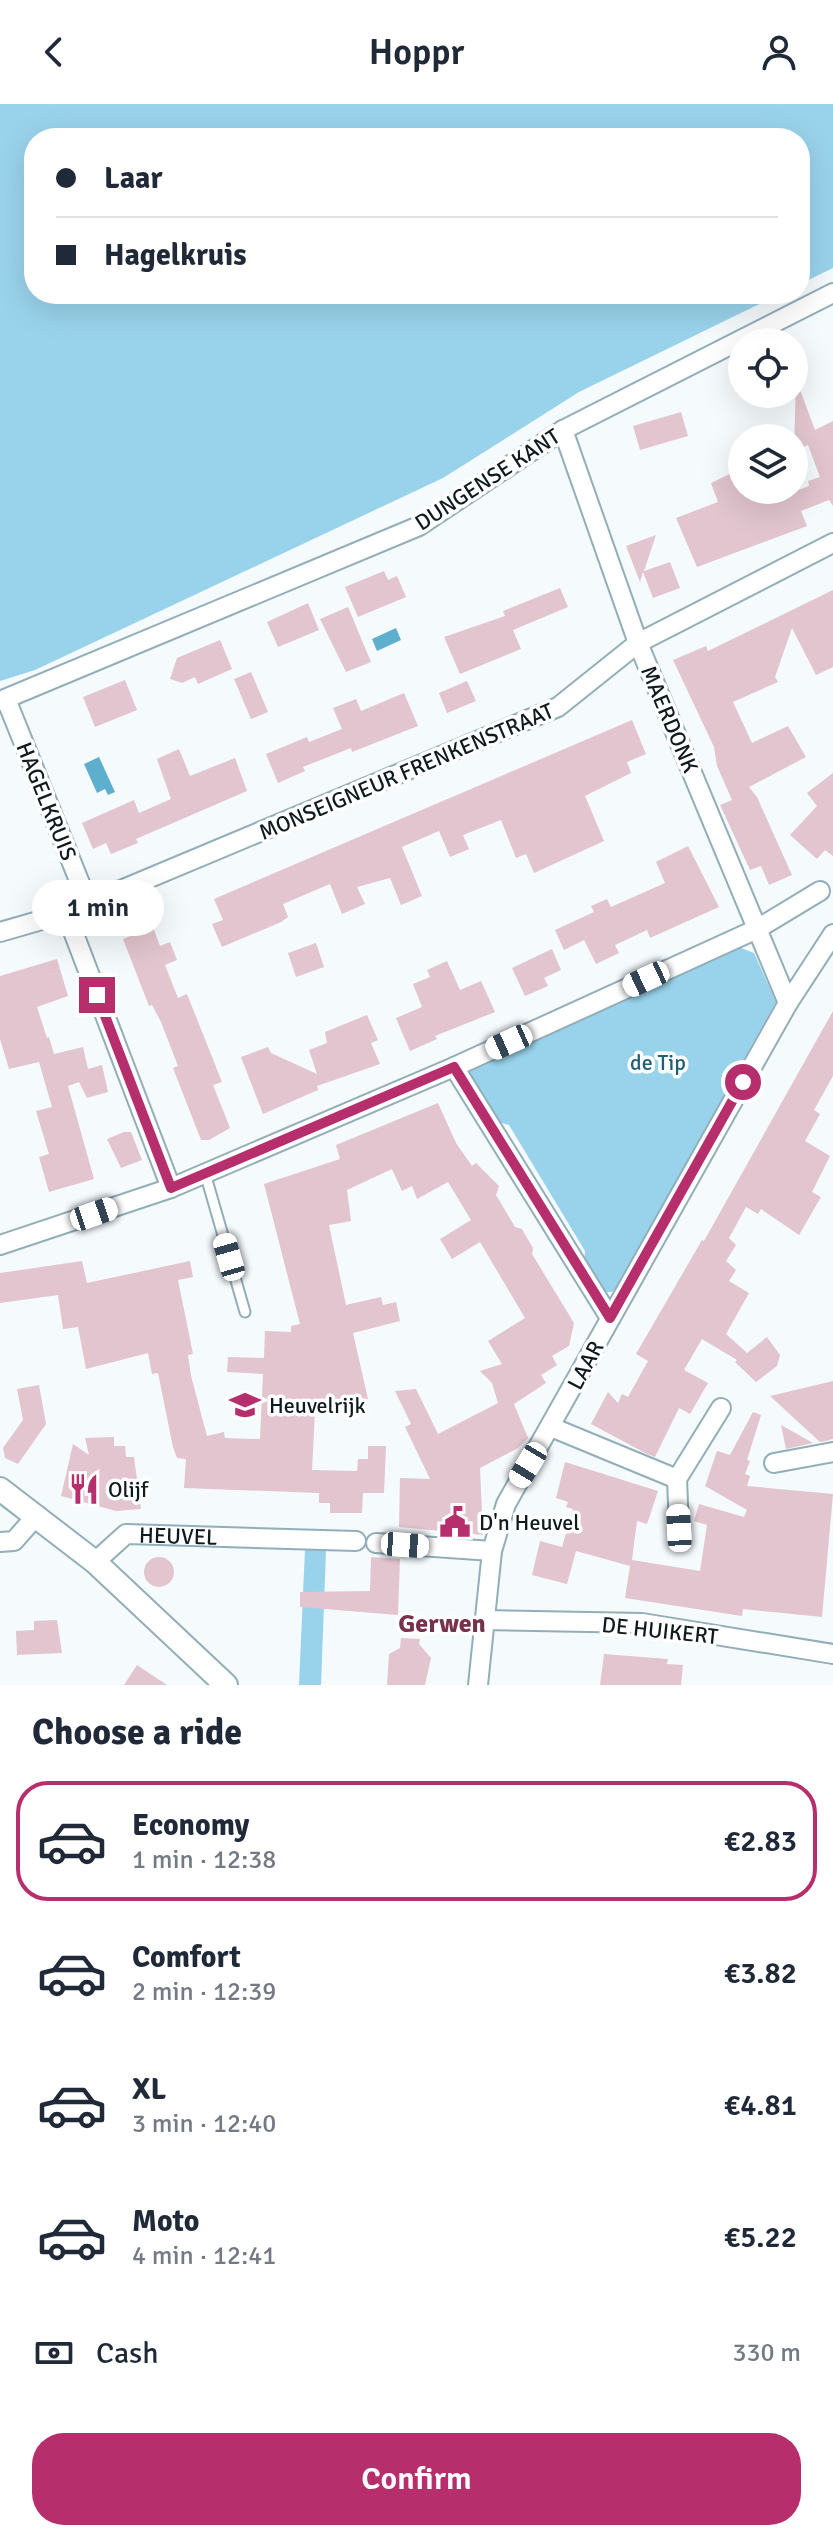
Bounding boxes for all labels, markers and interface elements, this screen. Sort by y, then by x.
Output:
icon: back [32,30,76,74]
text: Hoppr [369,30,464,75]
icon: person [757,30,801,74]
text: Laar [104,160,162,197]
text: Hagelkruis [104,237,247,274]
map controls [728,328,808,504]
button: locate [728,328,808,408]
street label: DUNGENSE KANT [410,422,565,536]
button: layers [728,424,808,504]
street label: MAERDONK [635,662,704,777]
street label: MONSEIGNEUR FRENKENSTRAAT [255,697,558,846]
street label: HAGELKRUIS [11,738,83,864]
callout: 1 min [31,879,163,935]
text: 1 min [67,892,129,924]
car [619,958,673,1000]
route end [79,977,115,1013]
car [482,1021,536,1063]
park label: de Tip [630,1049,686,1076]
route start [725,1064,761,1100]
car [67,1195,121,1233]
car [211,1231,247,1283]
street label: LAAR [561,1336,609,1394]
school or university icon: Heuvelrijk [228,1388,262,1422]
place label: Heuvelrijk [269,1392,366,1419]
car [505,1438,551,1492]
restaurant icon: Olijf [67,1472,101,1506]
place label: Olijf [108,1476,150,1503]
car [666,1503,692,1553]
public building icon: D'n Heuvel [438,1505,472,1539]
place label: D'n Heuvel [479,1509,580,1536]
street label: HEUVEL [139,1521,218,1551]
car [380,1531,430,1559]
district label: Gerwen [398,1608,486,1640]
street label: DE HUIKERT [600,1611,720,1650]
text: Choose a ride [32,1710,242,1755]
icon: car [36,1805,108,1877]
text: Economy [132,1807,249,1844]
text: €2.83 [724,1823,797,1860]
text: 1 min · 12:38 [132,1844,276,1876]
icon: car [36,1937,108,2009]
text: Comfort [132,1939,241,1976]
text: €3.82 [724,1955,797,1992]
text: 2 min · 12:39 [132,1976,276,2008]
icon: car [36,2069,108,2141]
text: XL [132,2071,166,2108]
text: €4.81 [724,2087,797,2124]
text: 3 min · 12:40 [132,2108,276,2140]
icon: car [36,2201,108,2273]
text: Moto [132,2203,199,2240]
text: €5.22 [724,2219,797,2256]
text: 4 min · 12:41 [132,2240,276,2272]
icon: cash [32,2331,76,2375]
text: Cash [96,2335,159,2372]
text: 330 m [732,2337,801,2369]
button: Confirm [32,2433,801,2525]

